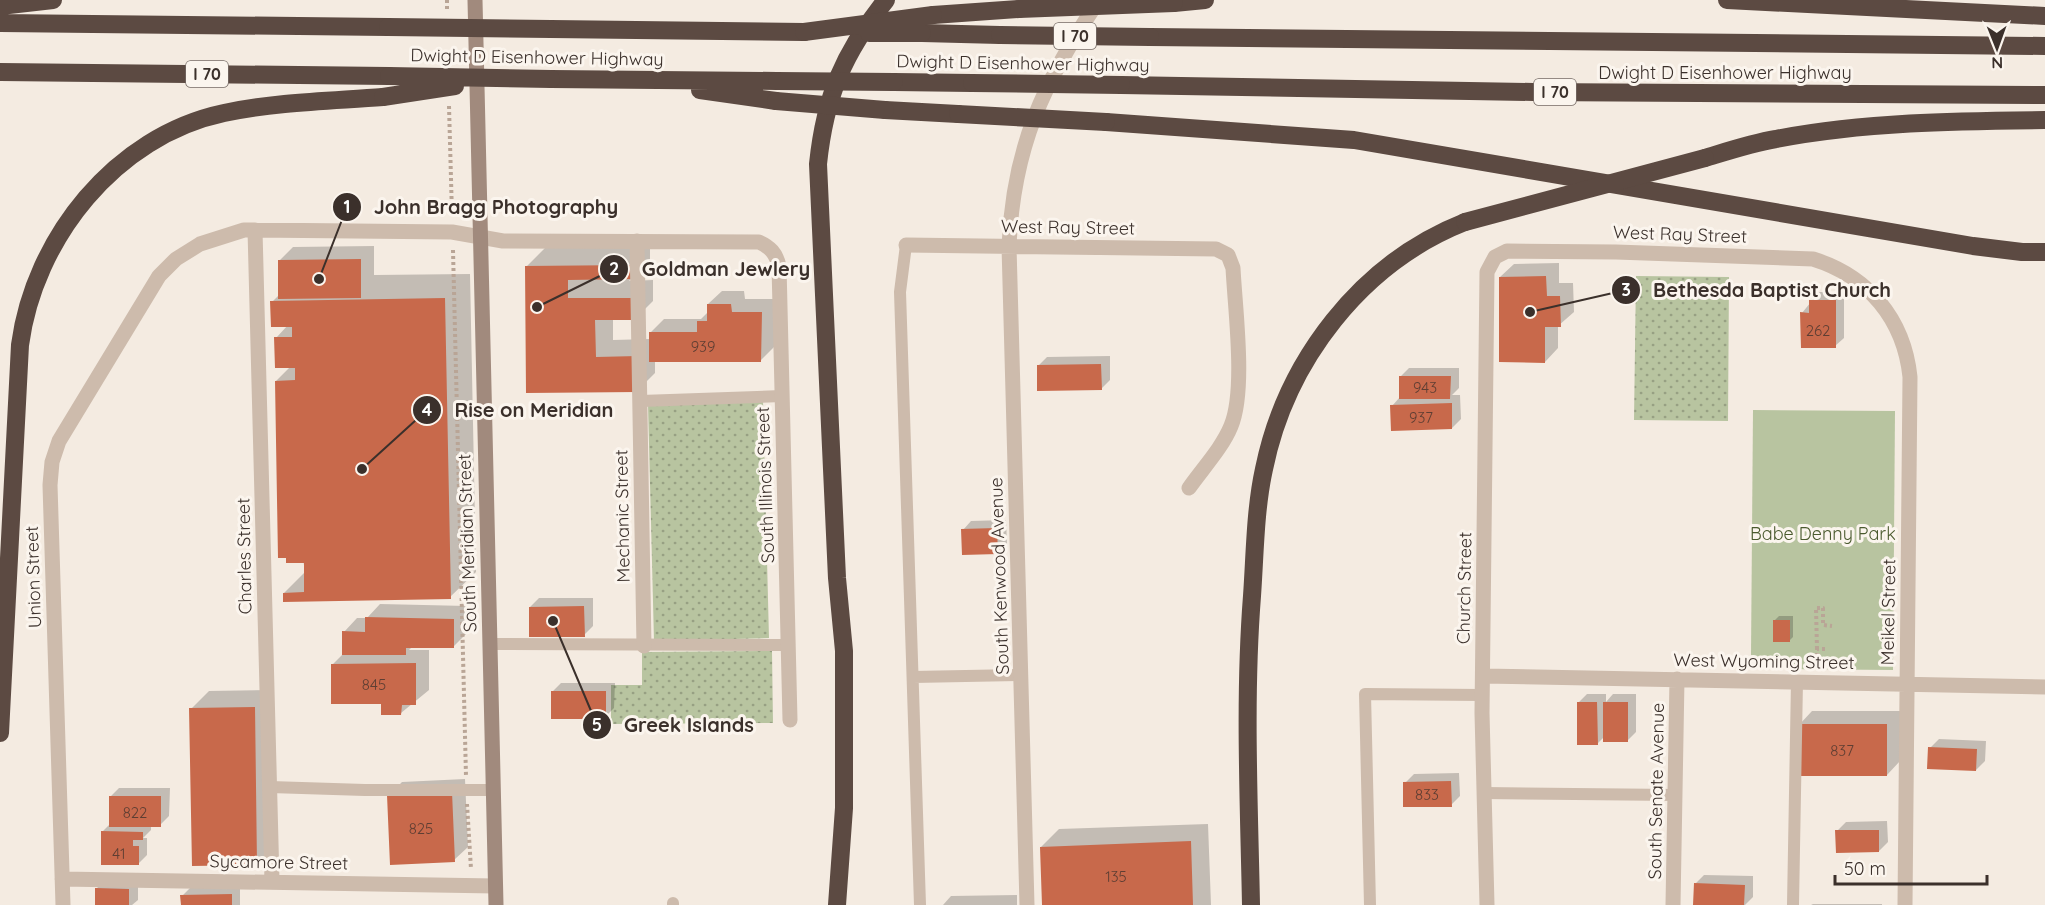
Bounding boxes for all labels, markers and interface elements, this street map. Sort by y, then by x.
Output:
north arrow [1967,18,2027,78]
road number: I 70 [1054,23,1096,49]
street label: Dwight D Eisenhower Highway [410,43,664,71]
street label: Dwight D Eisenhower Highway [896,49,1150,77]
text: N [1991,53,2003,73]
road number: I 70 [186,61,228,87]
street label: Dwight D Eisenhower Highway [1598,61,1852,84]
road number: I 70 [1534,79,1576,105]
callout: John Bragg Photography [332,188,630,226]
text: John Bragg Photography [374,194,618,219]
text: 1 [343,195,351,218]
street label: West Ray Street [1001,214,1135,240]
street label: West Ray Street [1613,220,1747,248]
callout: Goldman Jewlery [599,250,822,288]
text: Goldman Jewlery [642,256,810,281]
text: 2 [609,257,619,280]
callout: Bethesda Baptist Church [1611,271,1903,309]
text: Bethesda Baptist Church [1653,277,1891,302]
text: 3 [1621,278,1631,301]
house number: 262 [1806,321,1830,340]
house number: 939 [691,337,715,356]
house number: 943 [1413,378,1437,397]
callout: Rise on Meridian [412,391,625,429]
text: Rise on Meridian [455,397,613,422]
text: 4 [422,398,433,421]
street label: South Illinois Street [751,406,779,564]
house number: 937 [1409,408,1433,427]
street label: Mechanic Street [609,449,635,583]
street label: South Meridian Street [452,453,482,633]
street label: South Kenwood Avenue [984,477,1014,675]
street label: Charles Street [231,498,257,614]
park label: Babe Denny Park [1750,522,1896,545]
street label: Union Street [20,525,46,629]
street label: Church Street [1452,532,1476,644]
street label: Meikel Street [1876,559,1900,665]
street label: West Wyoming Street [1673,648,1855,674]
house number: 845 [362,675,386,694]
street label: South Senate Avenue [1643,702,1669,880]
callout: Greek Islands [582,706,766,744]
text: Greek Islands [624,712,754,737]
text: 5 [592,713,602,736]
house number: 837 [1830,741,1854,760]
house number: 833 [1415,785,1439,804]
house number: 822 [123,803,147,822]
house number: 825 [409,819,433,838]
house number: 41 [112,844,126,863]
scale bar [1835,848,1986,886]
street label: Sycamore Street [210,849,348,875]
text: 50 m [1844,857,1886,880]
house number: 135 [1105,867,1127,886]

